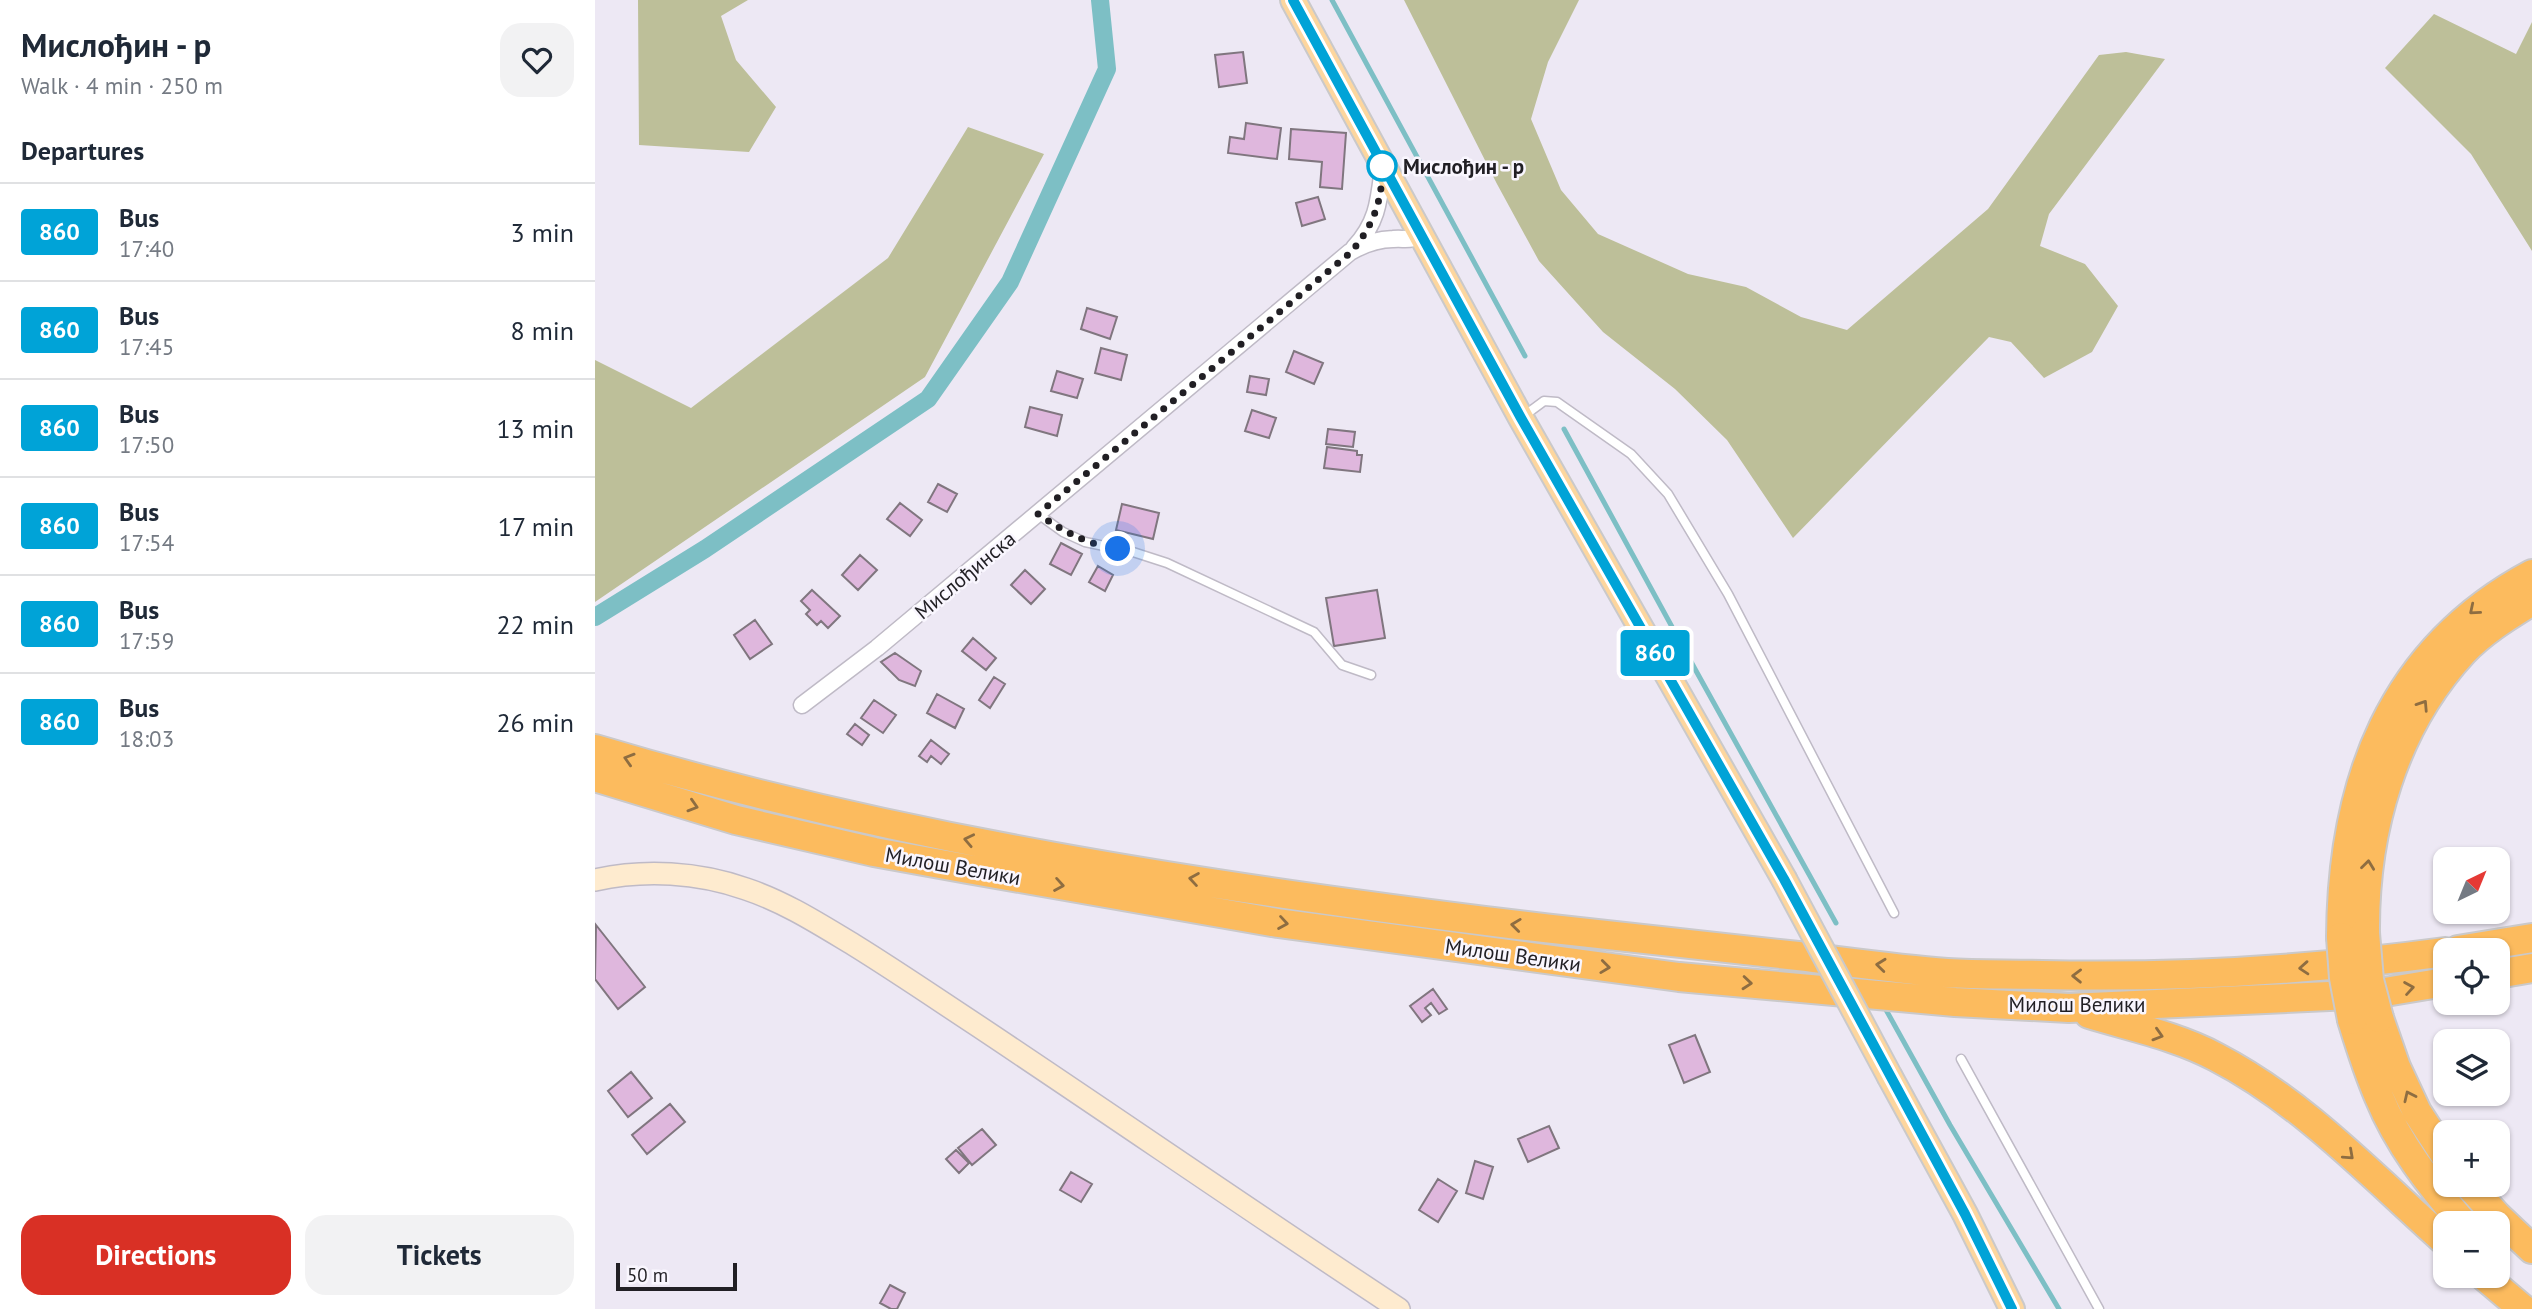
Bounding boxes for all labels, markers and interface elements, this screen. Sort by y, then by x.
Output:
text: Мислођин - р [21,23,211,66]
button: heart [500,23,574,97]
text: Walk · 4 min · 250 m [21,71,223,100]
text: Departures [21,134,144,167]
marker: Мислођин - р [1367,151,1397,181]
place label: Мислођин - р [1403,153,1524,180]
text: Bus [119,201,159,234]
text: 860 [39,216,80,247]
text: 3 min [511,216,574,249]
text: 17:40 [119,234,174,263]
text: Bus [119,299,159,332]
text: 860 [39,314,80,345]
text: 8 min [511,314,574,347]
text: 17:45 [119,332,174,361]
text: Bus [119,397,159,430]
text: 860 [39,412,80,443]
text: 13 min [496,412,574,445]
text: 17:50 [119,430,174,459]
text: Bus [119,495,159,528]
text: 860 [39,510,80,541]
text: 17 min [498,510,574,543]
street label: Мислођинска [909,525,1021,625]
text: 17:54 [119,528,174,557]
your location [1100,531,1135,566]
text: Bus [119,593,159,626]
one-way arrow [2470,602,2482,615]
text: 860 [39,608,80,639]
text: 22 min [496,608,574,641]
text: 17:59 [119,626,174,655]
line badge: 860 [1615,630,1695,676]
text: 860 [1635,637,1675,668]
text: Bus [119,691,159,724]
one-way arrow [2415,700,2428,713]
text: 860 [39,706,80,737]
text: 26 min [496,706,574,739]
text: 18:03 [119,724,174,753]
one-way arrow [623,753,635,768]
one-way arrow [687,798,699,813]
one-way arrow [963,834,975,849]
street label: Милош Велики [883,841,1023,891]
north arrow [2433,847,2509,924]
map controls [2433,847,2510,1288]
one-way arrow [2360,859,2375,871]
one-way arrow [1188,872,1199,887]
one-way arrow [1053,877,1065,892]
one-way arrow [1277,915,1289,930]
one-way arrow [1510,917,1522,932]
street label: Милош Велики [1443,932,1583,978]
button: locate [2433,938,2510,1015]
one-way arrow [1875,958,1887,973]
one-way arrow [1600,960,1611,975]
one-way arrow [2298,960,2309,975]
one-way arrow [2071,968,2081,984]
one-way arrow [1742,975,1753,990]
one-way arrow [2403,981,2415,996]
street label: Милош Велики [2009,991,2145,1018]
one-way arrow [2152,1027,2164,1042]
button: layers [2433,1029,2510,1106]
one-way arrow [2404,1091,2418,1103]
button: + [2433,1120,2510,1197]
one-way arrow [2340,1147,2353,1159]
button: − [2433,1211,2510,1288]
button: Directions [21,1215,291,1295]
button: Tickets [305,1215,574,1295]
scale bar [616,1260,737,1292]
text: 50 m [627,1263,668,1287]

